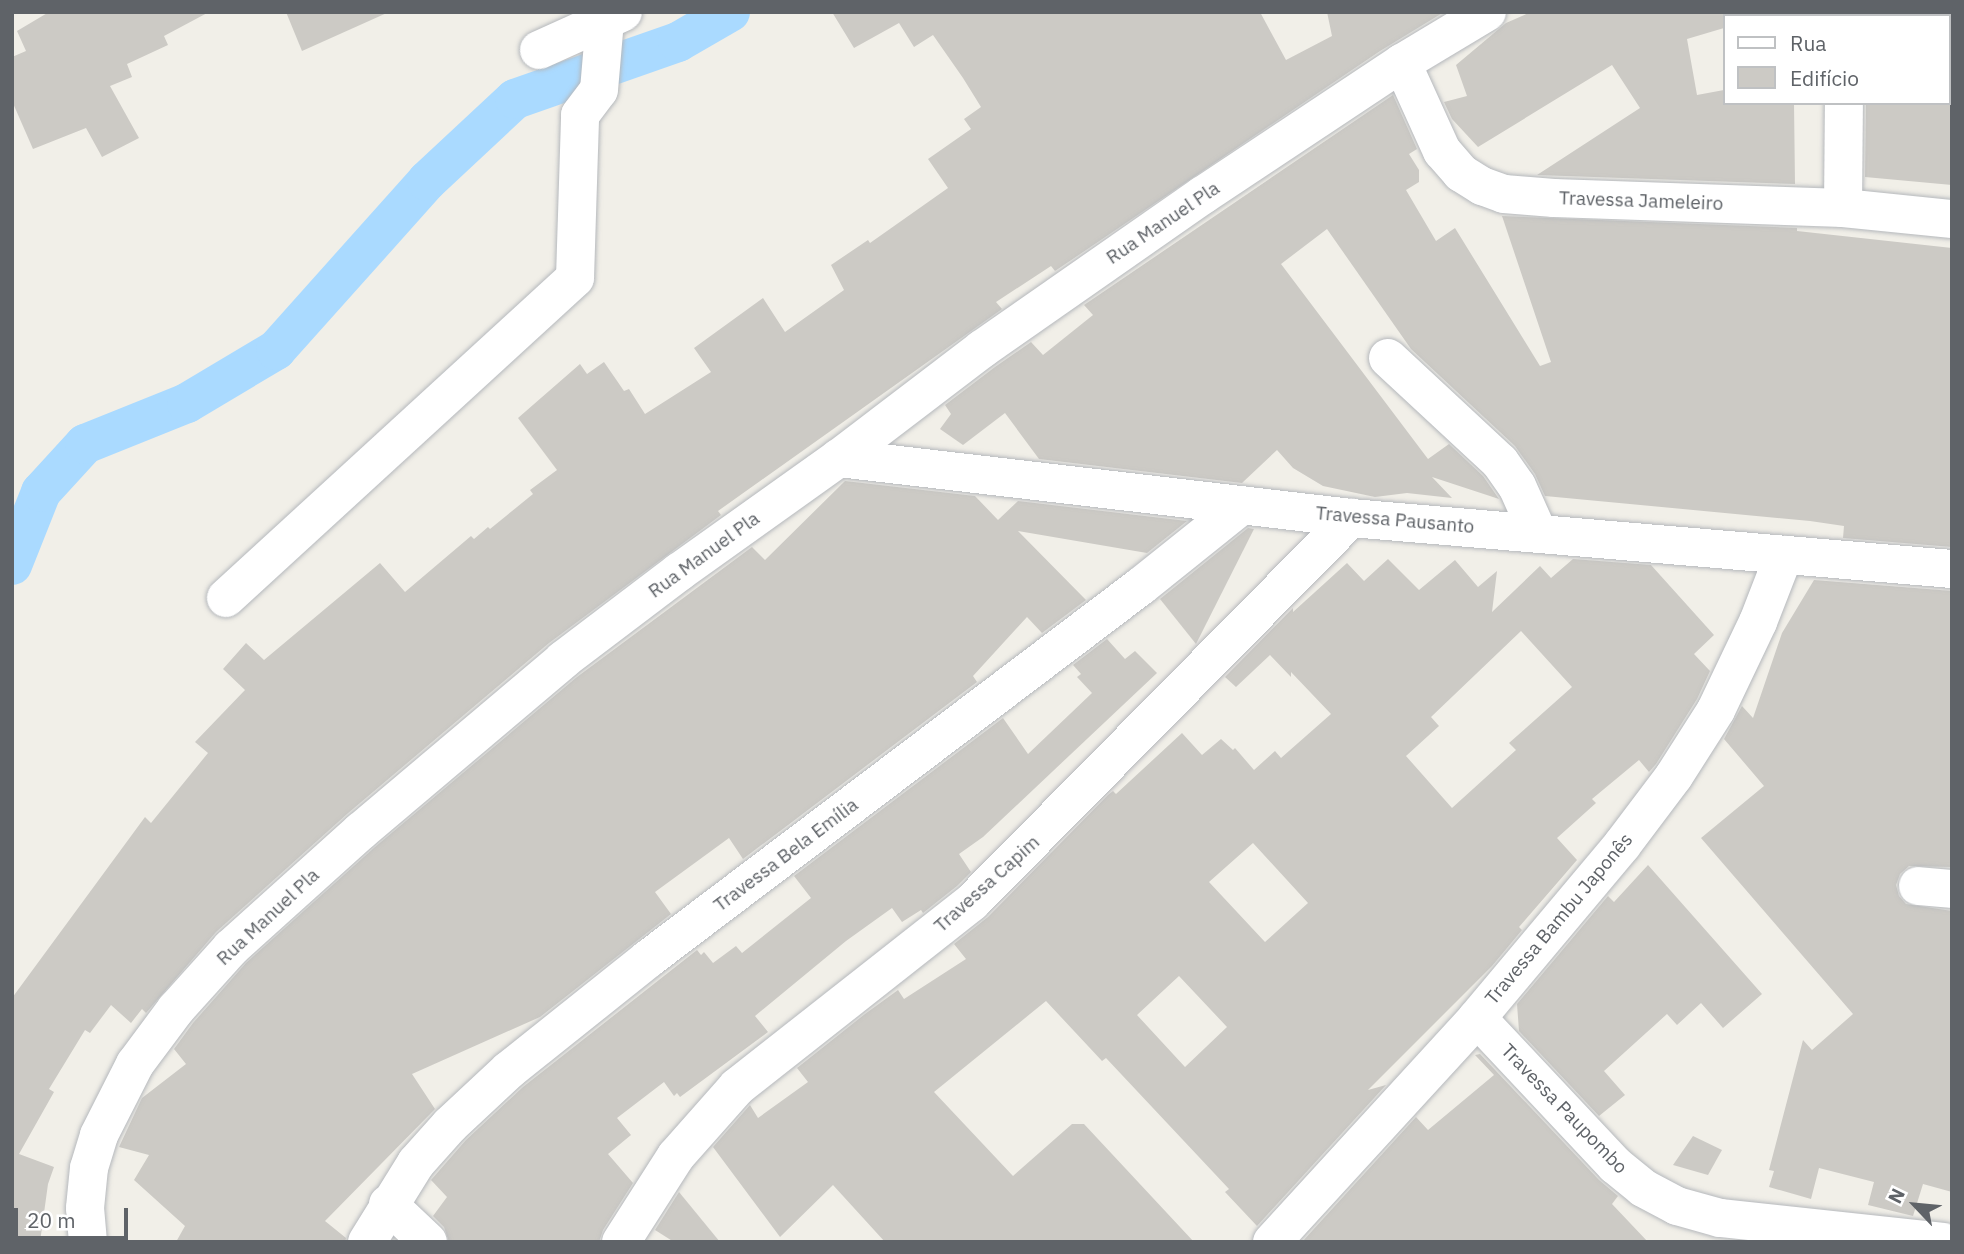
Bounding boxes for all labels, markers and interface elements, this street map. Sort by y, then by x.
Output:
legend [1722,14,1950,105]
text: Rua [1790,29,1827,57]
text: Edifício [1790,64,1859,92]
street label: Rua Manuel Pla [1102,177,1224,269]
street label: Travessa Jameleiro [1559,187,1723,215]
street label: Travessa Pausanto [1315,502,1475,538]
street label: Rua Manuel Pla [644,507,764,603]
street label: Travessa Bela Emília [709,793,863,917]
street label: Travessa Bambu Japonês [1481,829,1637,1009]
street label: Travessa Capim [930,831,1044,937]
street label: Rua Manuel Pla [212,864,324,970]
street label: Travessa Paupombo [1496,1039,1632,1179]
north arrow [1880,1170,1950,1240]
text: N [1882,1184,1910,1207]
scale bar [18,1194,131,1238]
text: 20 m [27,1206,76,1234]

